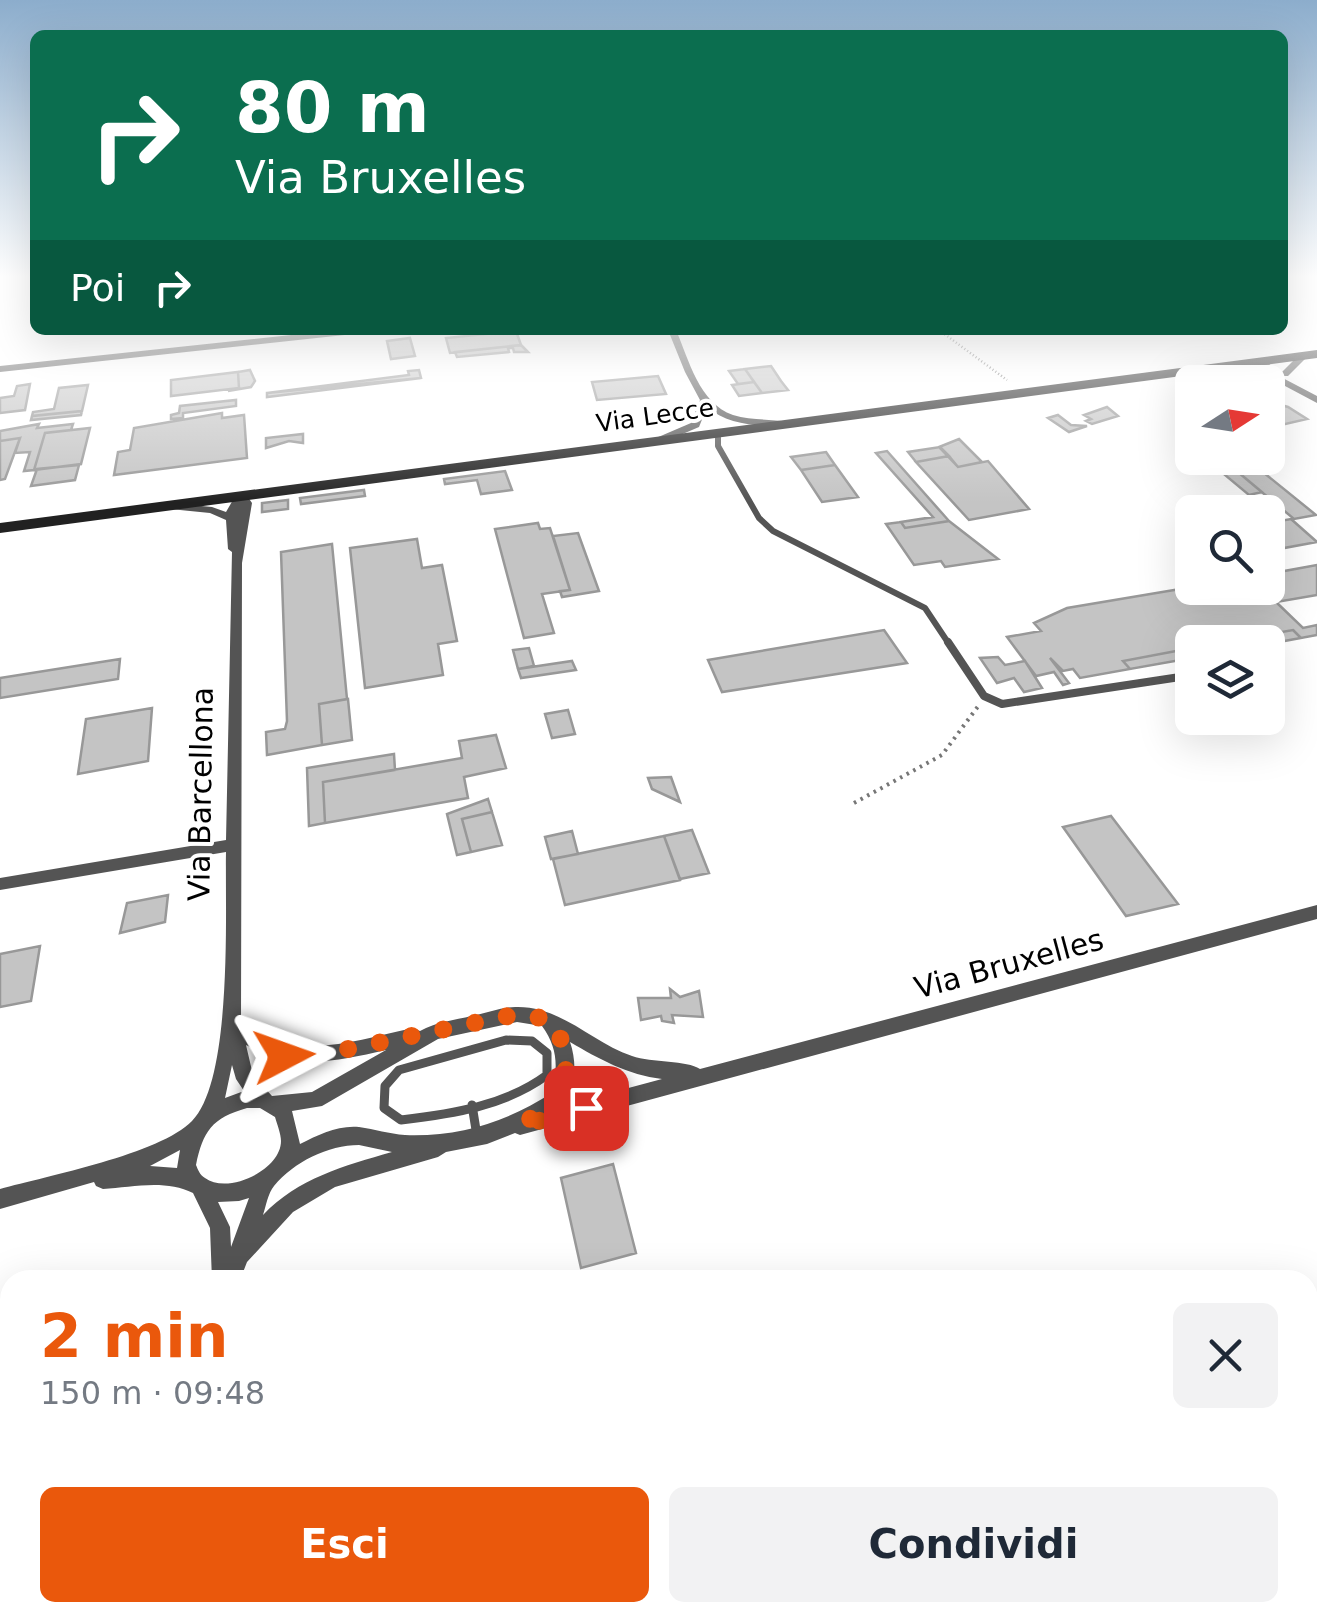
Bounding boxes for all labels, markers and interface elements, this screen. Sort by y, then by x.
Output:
text: 80 m [235,67,430,149]
icon: right [70,70,200,200]
text: Via Bruxelles [235,151,526,204]
icon: right [145,260,200,315]
text: Poi [70,266,125,310]
north arrow [1175,365,1285,475]
map controls [1175,365,1285,735]
street label: Via Lecce [594,393,716,438]
button: search [1175,495,1285,605]
button: layers [1175,625,1285,735]
street label: Via Barcellona [181,687,220,901]
street label: Via Bruxelles [911,921,1107,1006]
position arrow [232,1004,336,1108]
pin [544,1066,629,1151]
icon: arrive [559,1081,614,1136]
text: 2 min [40,1301,228,1371]
button: close [1173,1303,1278,1408]
text: 150 m · 09:48 [40,1374,265,1412]
button: Esci [40,1487,649,1602]
button: Condividi [669,1487,1278,1602]

